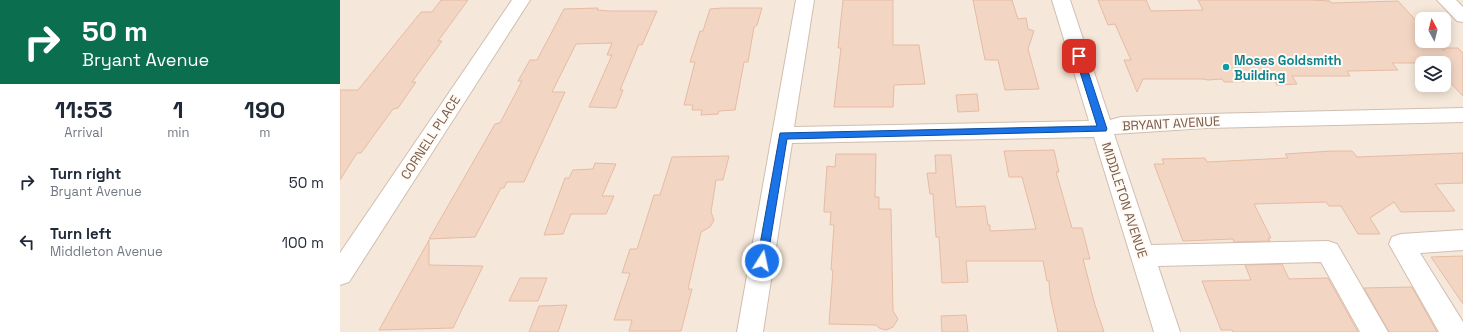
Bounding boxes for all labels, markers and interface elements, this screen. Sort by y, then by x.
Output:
north arrow [1415,12,1451,48]
map controls [1415,12,1451,92]
text: 50 m [82,13,148,49]
icon: right [16,16,68,68]
pin [1062,39,1096,73]
icon: arrive [1068,45,1090,67]
text: Bryant Avenue [82,48,209,71]
place label: Moses Goldsmith Building [1234,52,1341,84]
button: layers [1415,56,1451,92]
marker: Moses Goldsmith Building [1221,62,1231,72]
street label: CORNELL PLACE [397,92,464,183]
text: 11:53 [55,94,112,125]
text: 1 [173,94,184,125]
text: 190 [244,94,285,125]
street label: BRYANT AVENUE [1121,112,1221,135]
text: Arrival [64,124,103,141]
text: min [167,124,189,141]
text: m [259,124,270,141]
street label: MIDDLETON AVENUE [1098,140,1151,260]
text: Turn right [50,164,121,183]
icon: right [16,171,38,193]
text: 50 m [289,173,324,192]
text: Bryant Avenue [50,183,142,200]
text: Turn left [50,224,112,243]
icon: left [16,231,38,253]
text: 100 m [282,233,324,252]
position arrow [741,240,783,282]
text: Middleton Avenue [50,243,163,260]

